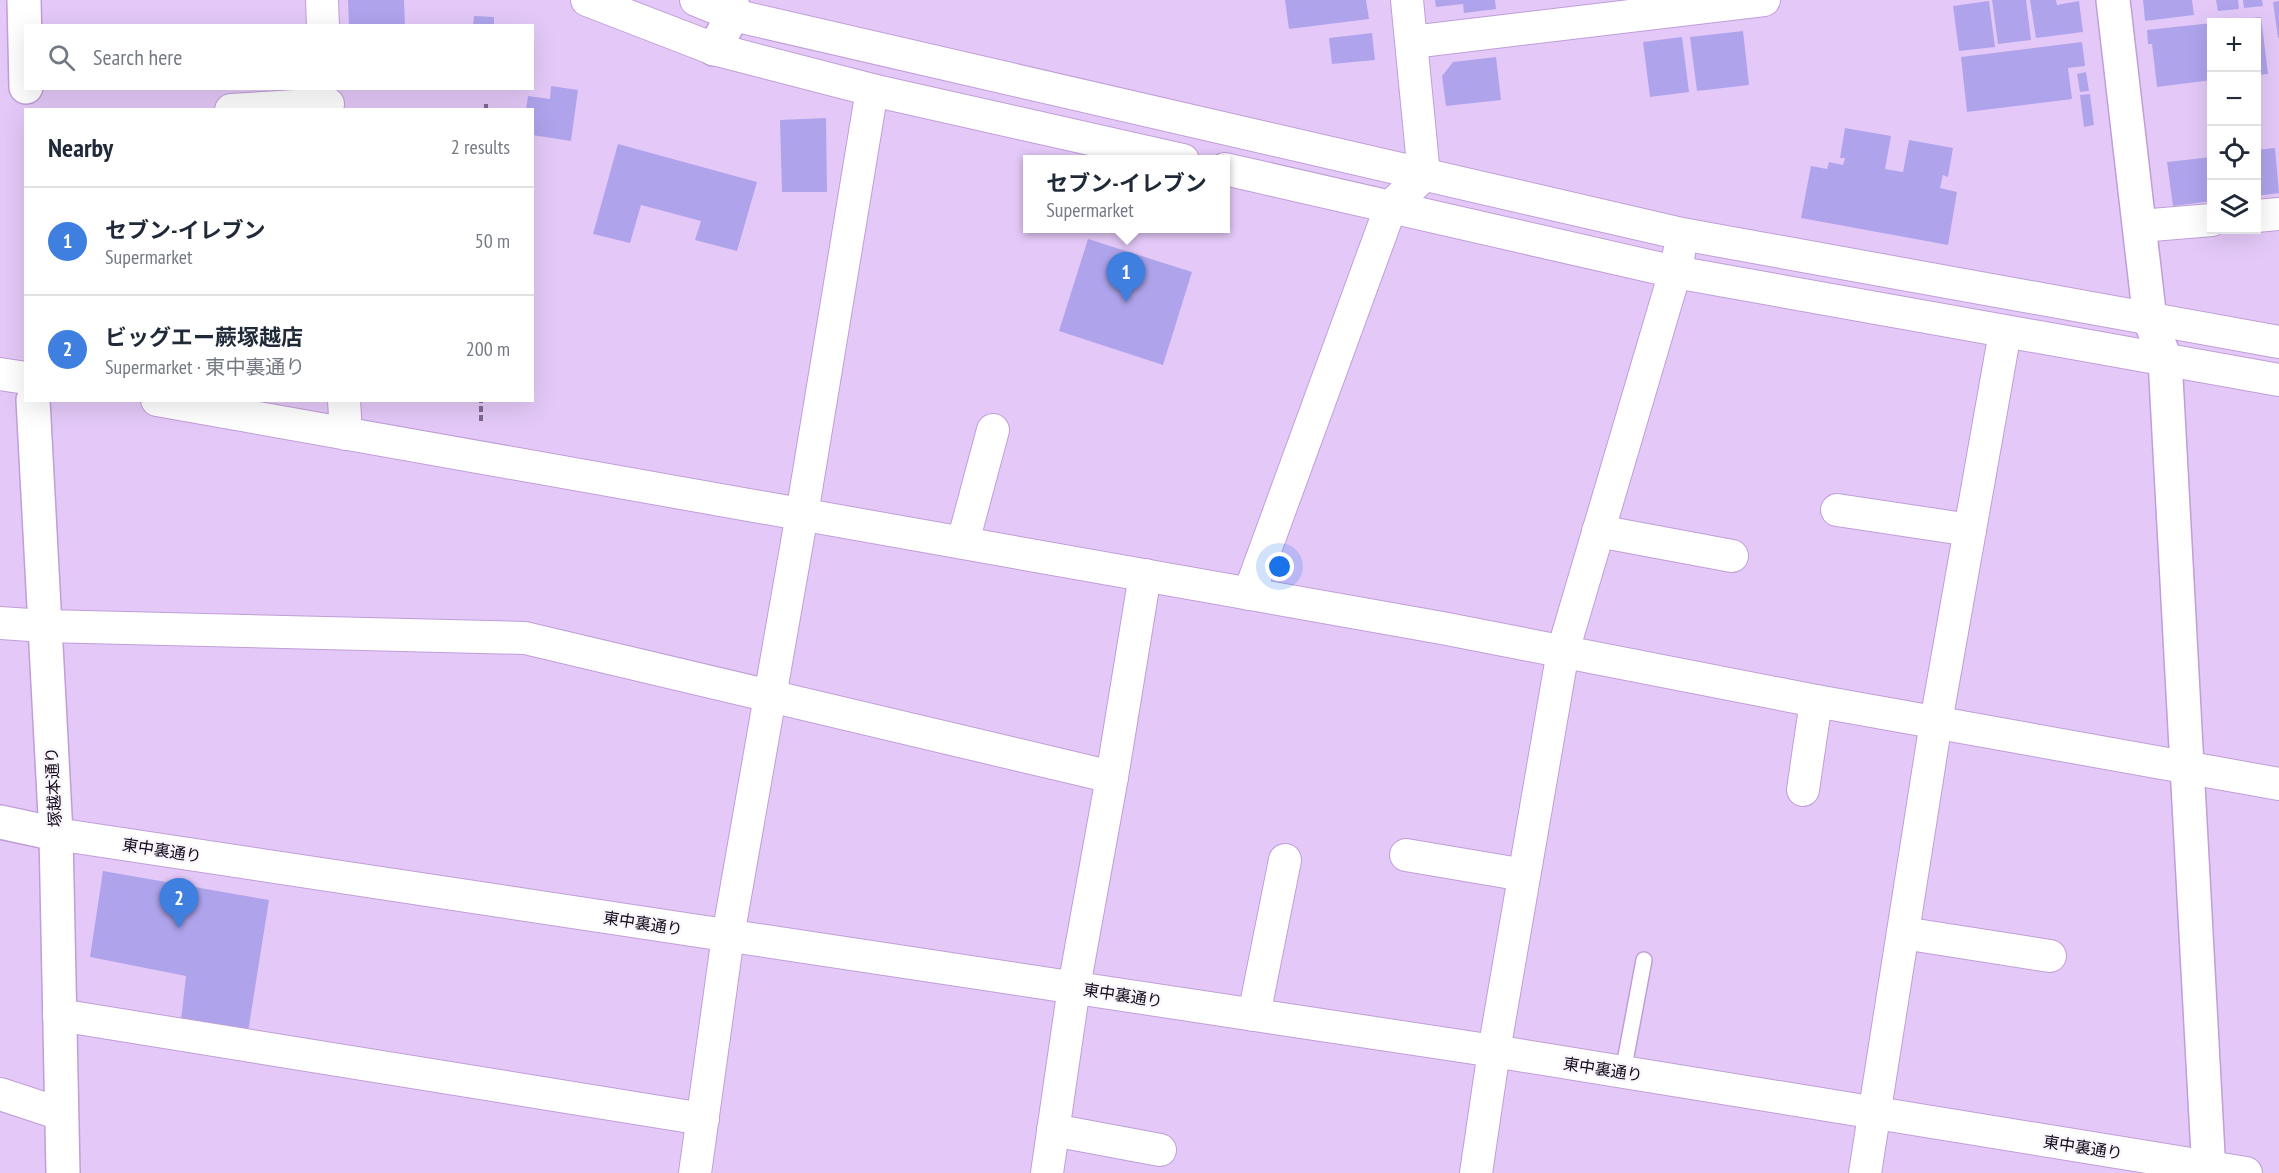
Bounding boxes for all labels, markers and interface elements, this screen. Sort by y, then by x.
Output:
map controls [2207,18,2261,234]
button: + [2207,18,2261,72]
search box [24,24,534,90]
icon: search [45,41,78,74]
text: Search here [93,43,182,71]
button: − [2207,72,2261,126]
button: locate [2207,126,2261,180]
text: Nearby [48,131,113,164]
text: 2 results [451,134,510,160]
popup [1023,155,1230,233]
text: セブン-イレブン [1046,169,1207,197]
button: layers [2207,180,2261,234]
text: Supermarket [1046,197,1134,223]
text: セブン-イレブン [105,216,266,244]
text: 1 [63,228,72,254]
text: 50 m [475,228,510,254]
text: Supermarket [105,244,193,270]
pin: 1 [1106,252,1146,302]
text: ビッグエー蕨塚越店 [105,323,303,351]
text: 2 [63,336,72,362]
text: 200 m [466,336,510,362]
text: Supermarket · 東中裏通り [105,354,305,380]
your location [1265,552,1294,581]
street label: 塚越本通り [41,747,65,827]
street label: 東中裏通り [121,834,203,866]
pin: 2 [160,878,198,928]
street label: 東中裏通り [602,907,684,939]
street label: 東中裏通り [1082,979,1164,1011]
street label: 東中裏通り [1562,1053,1644,1085]
street label: 東中裏通り [2042,1131,2124,1163]

